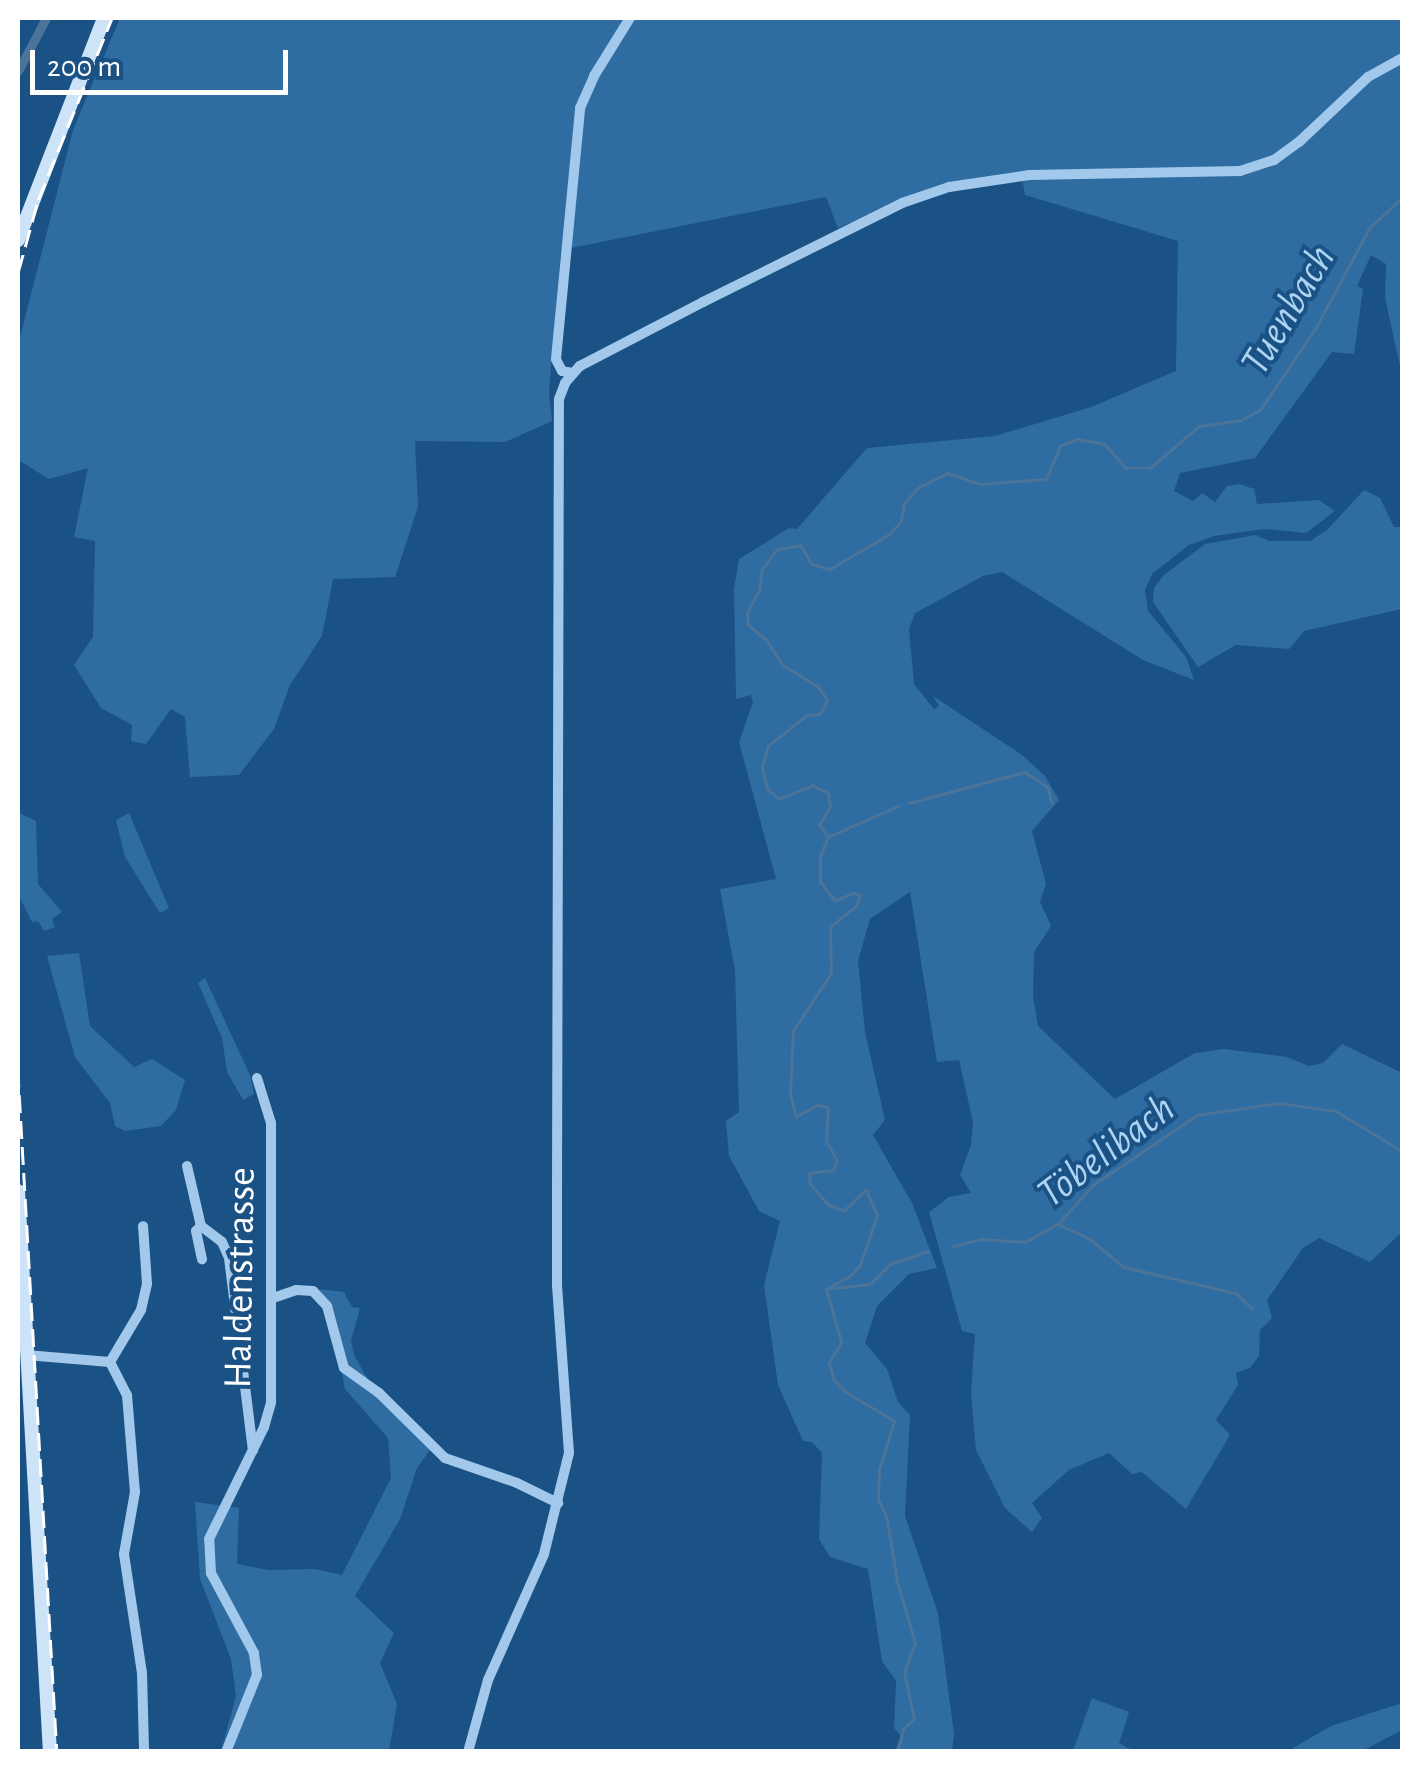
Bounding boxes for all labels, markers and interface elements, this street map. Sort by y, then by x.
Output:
scale bar [35,30,292,92]
text: 200 m [47,52,121,82]
water label: Tuenbach [1230,236,1346,384]
water label: Töbelibach [1027,1083,1185,1219]
street label: Haldenstrasse [214,1167,266,1389]

